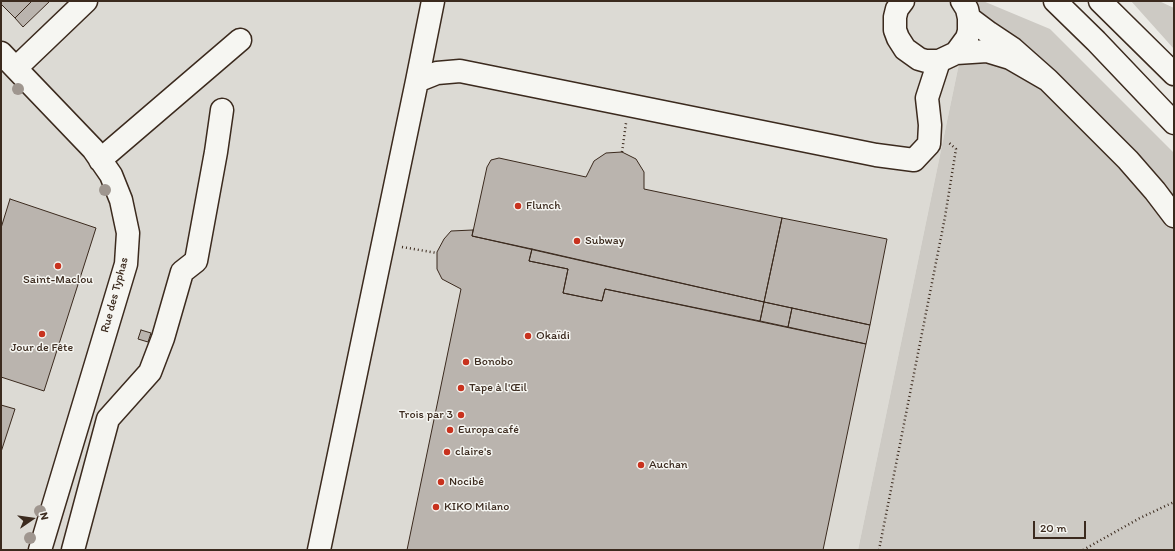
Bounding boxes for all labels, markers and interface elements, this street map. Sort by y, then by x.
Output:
place label: Flunch [526,199,561,213]
marker: Flunch [513,201,523,211]
place label: Subway [585,234,624,248]
marker: Subway [572,236,582,246]
street label: Rue des Typhas [98,256,132,334]
marker: Saint-Maclou [53,261,63,271]
place label: Saint-Maclou [23,273,93,287]
marker: Jour de Fête [37,329,47,339]
place label: Okaïdi [536,329,570,343]
marker: Okaïdi [523,331,533,341]
place label: Jour de Fête [11,341,73,355]
place label: Bonobo [474,355,513,369]
marker: Bonobo [461,357,471,367]
place label: Tape à l'Œil [469,381,527,395]
marker: Tape à l'Œil [456,383,466,393]
place label: Trois par 3 [399,408,453,422]
marker: Trois par 3 [456,410,466,420]
place label: Europa café [458,423,519,437]
marker: Europa café [445,425,455,435]
place label: claire's [455,445,491,459]
marker: claire's [442,447,452,457]
place label: Auchan [649,458,688,472]
marker: Auchan [636,460,646,470]
place label: Nocibé [449,475,484,489]
marker: Nocibé [436,477,446,487]
north arrow [12,499,52,539]
place label: KIKO Milano [444,500,509,514]
marker: KIKO Milano [431,502,441,512]
text: N [37,511,51,521]
scale bar [1035,513,1088,539]
text: 20 m [1040,521,1067,535]

